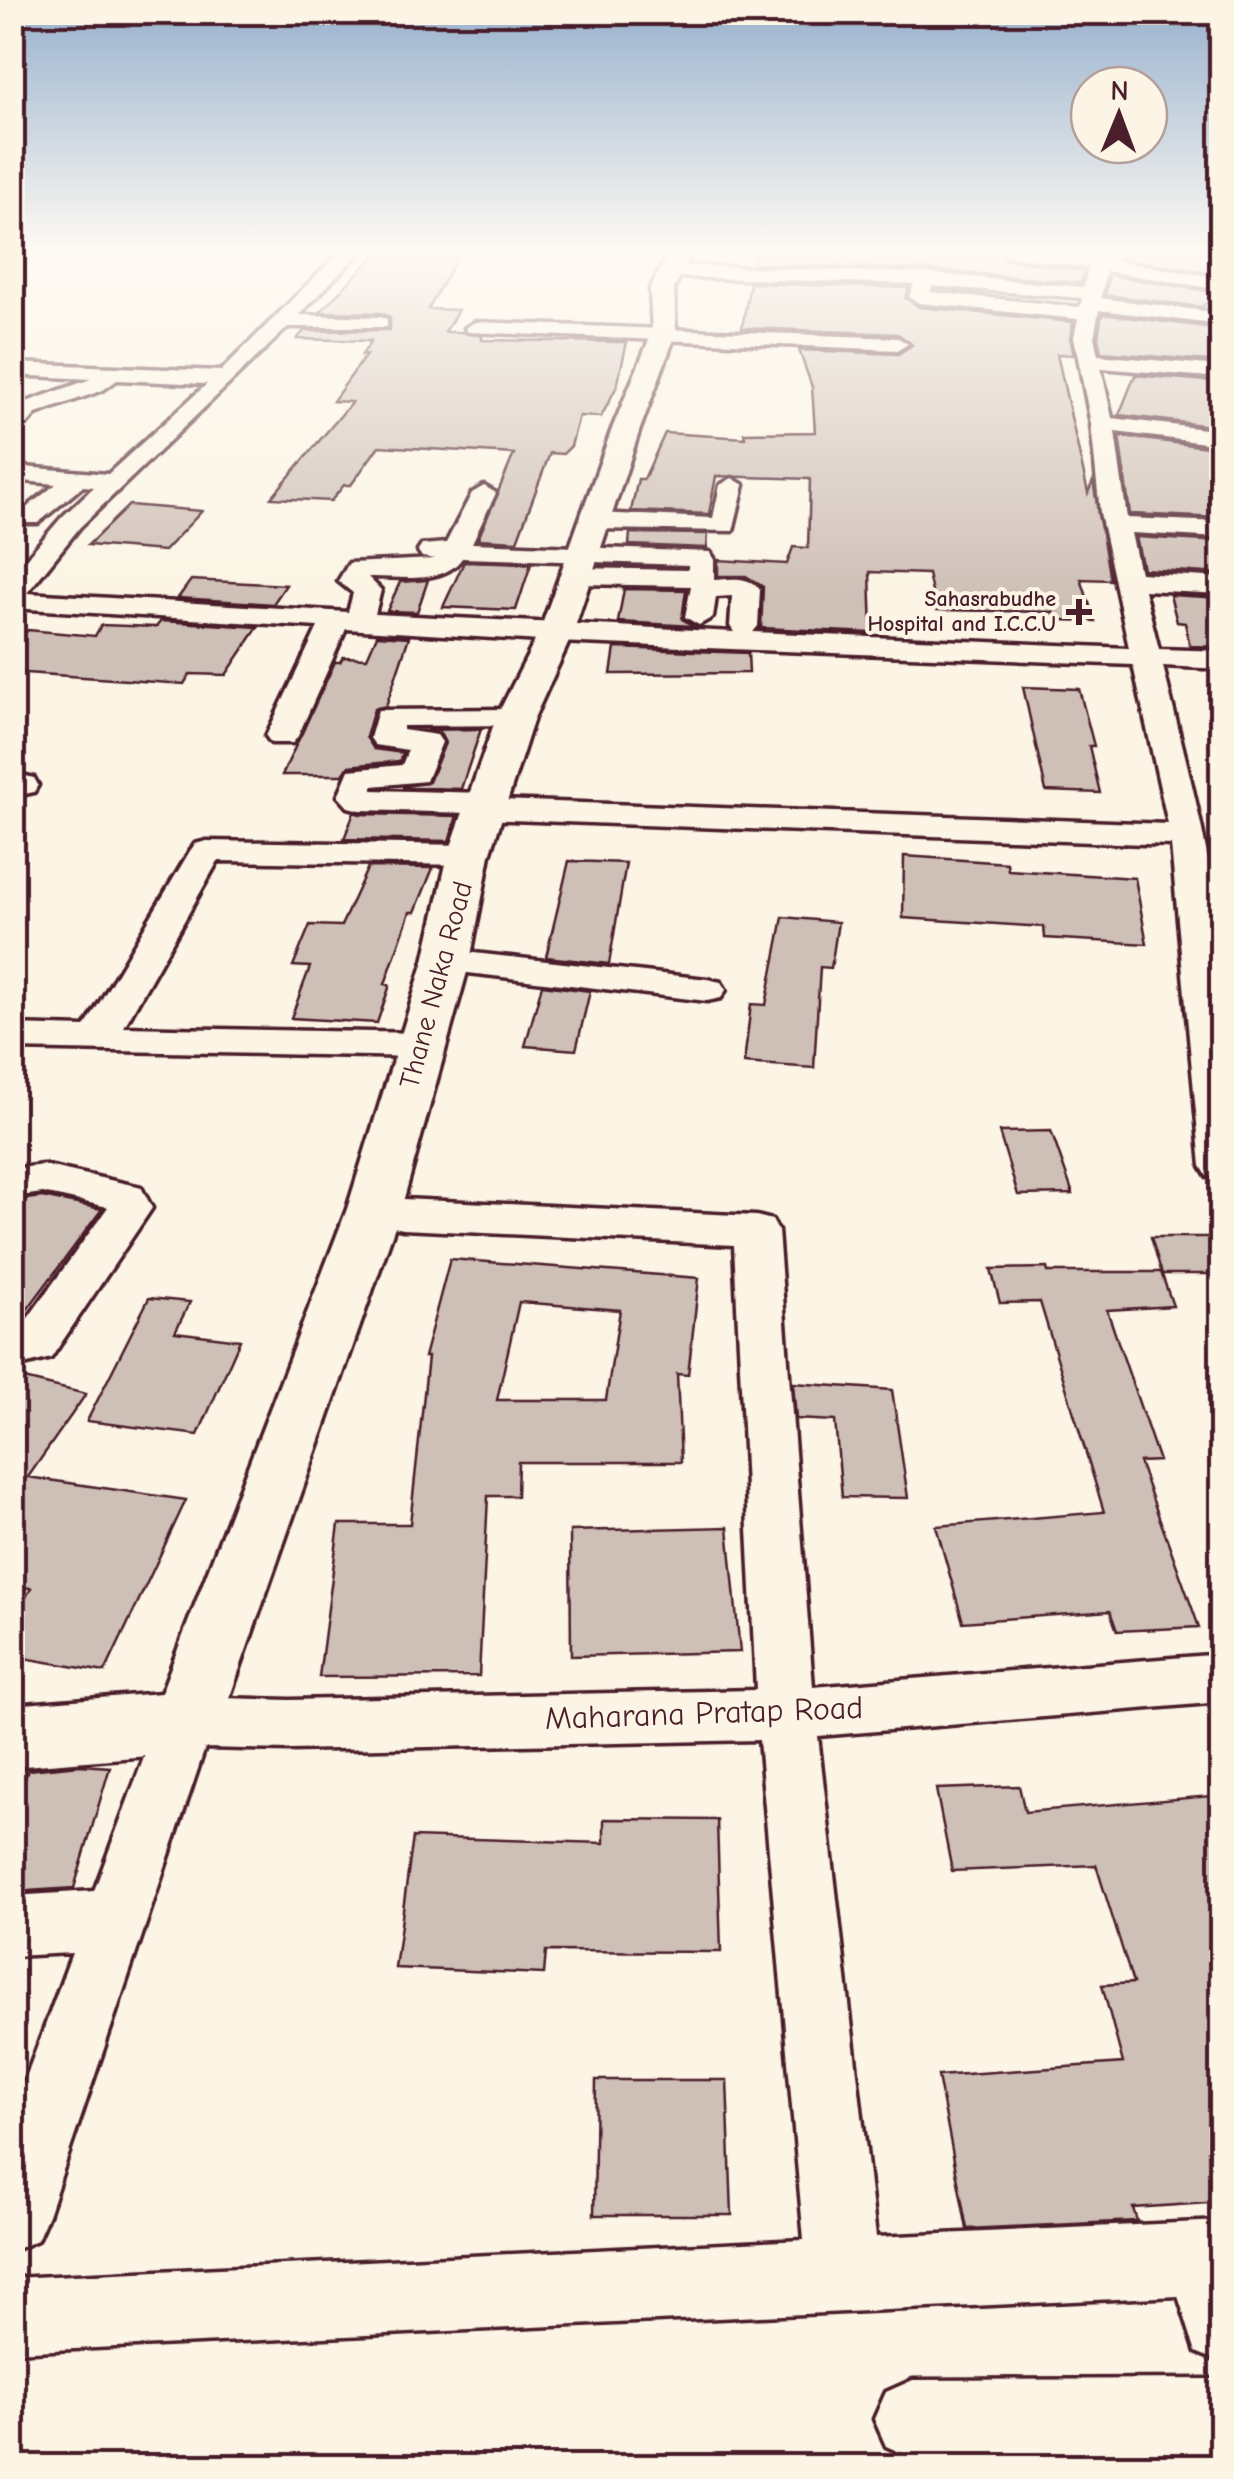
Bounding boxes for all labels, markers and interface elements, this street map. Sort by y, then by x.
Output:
north arrow [1069,65,1169,165]
text: N [1110,75,1129,107]
place label: Sahasrabudhe Hospital and I.C.C.U [867,586,1056,637]
marker: Sahasrabudhe Hospital and I.C.C.U [1066,599,1092,625]
street label: Thane Naka Road [393,878,479,1092]
street label: Maharana Pratap Road [544,1689,864,1737]

